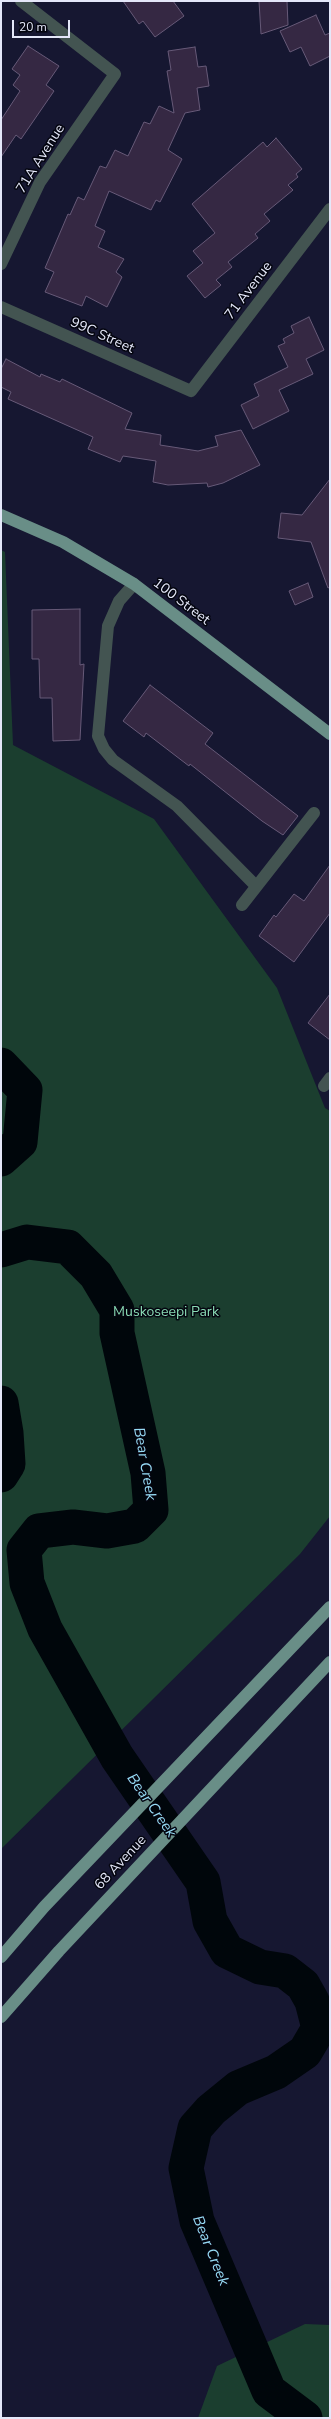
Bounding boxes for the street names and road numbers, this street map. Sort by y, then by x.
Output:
street label: 71A Avenue [13,121,69,197]
street label: 71 Avenue [222,259,276,323]
street label: 99C Street [68,314,136,358]
street label: 100 Street [149,575,213,629]
street label: 68 Avenue [92,1832,150,1894]

